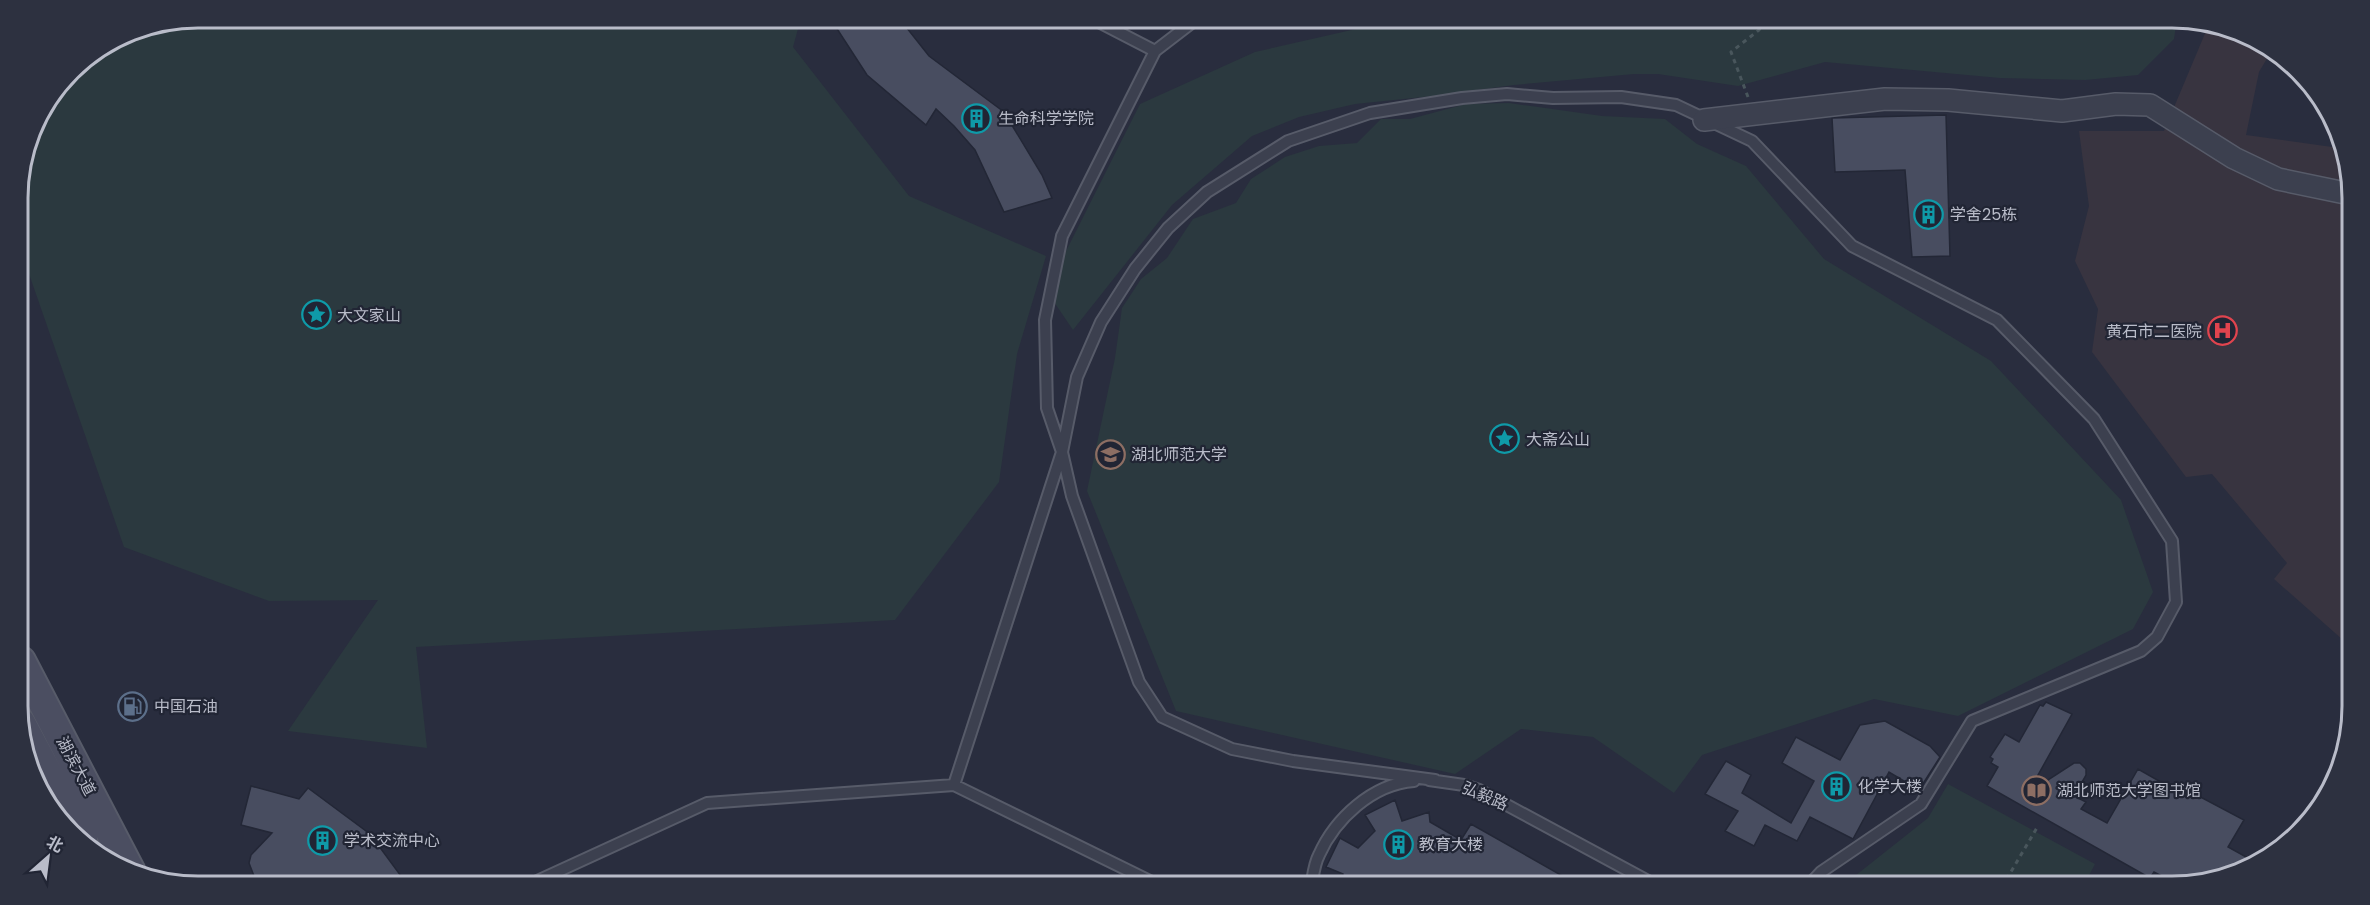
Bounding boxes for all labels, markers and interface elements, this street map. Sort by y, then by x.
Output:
building icon: 生命科学学院 [961,102,993,134]
place label: 生命科学学院 [998,107,1094,130]
building icon: 学舍25栋 [1913,198,1945,230]
place label: 学舍25栋 [1950,203,2017,226]
place icon: 大文家山 [300,299,332,331]
place label: 大文家山 [337,304,401,327]
hospital icon: 黄石市二医院 [2207,315,2239,347]
place label: 黄石市二医院 [2106,320,2202,343]
place icon: 大斋公山 [1489,423,1521,455]
place label: 大斋公山 [1526,428,1590,451]
school or university icon: 湖北师范大学 [1094,438,1126,470]
place label: 湖北师范大学 [1131,443,1227,466]
fuel station icon: 中国石油 [117,690,149,722]
place label: 中国石油 [154,695,218,718]
street label: 湖滨大道 [51,732,101,800]
building icon: 化学大楼 [1821,770,1853,802]
library icon: 湖北师范大学图书馆 [2020,774,2052,806]
place label: 化学大楼 [1858,775,1922,798]
street label: 弘毅路 [1458,776,1512,816]
place label: 湖北师范大学图书馆 [2057,779,2201,802]
building icon: 学术交流中心 [307,824,339,856]
north arrow [18,827,78,887]
building icon: 教育大楼 [1382,828,1414,860]
place label: 学术交流中心 [344,829,440,852]
text: 北 [42,830,67,858]
place label: 教育大楼 [1419,833,1483,856]

